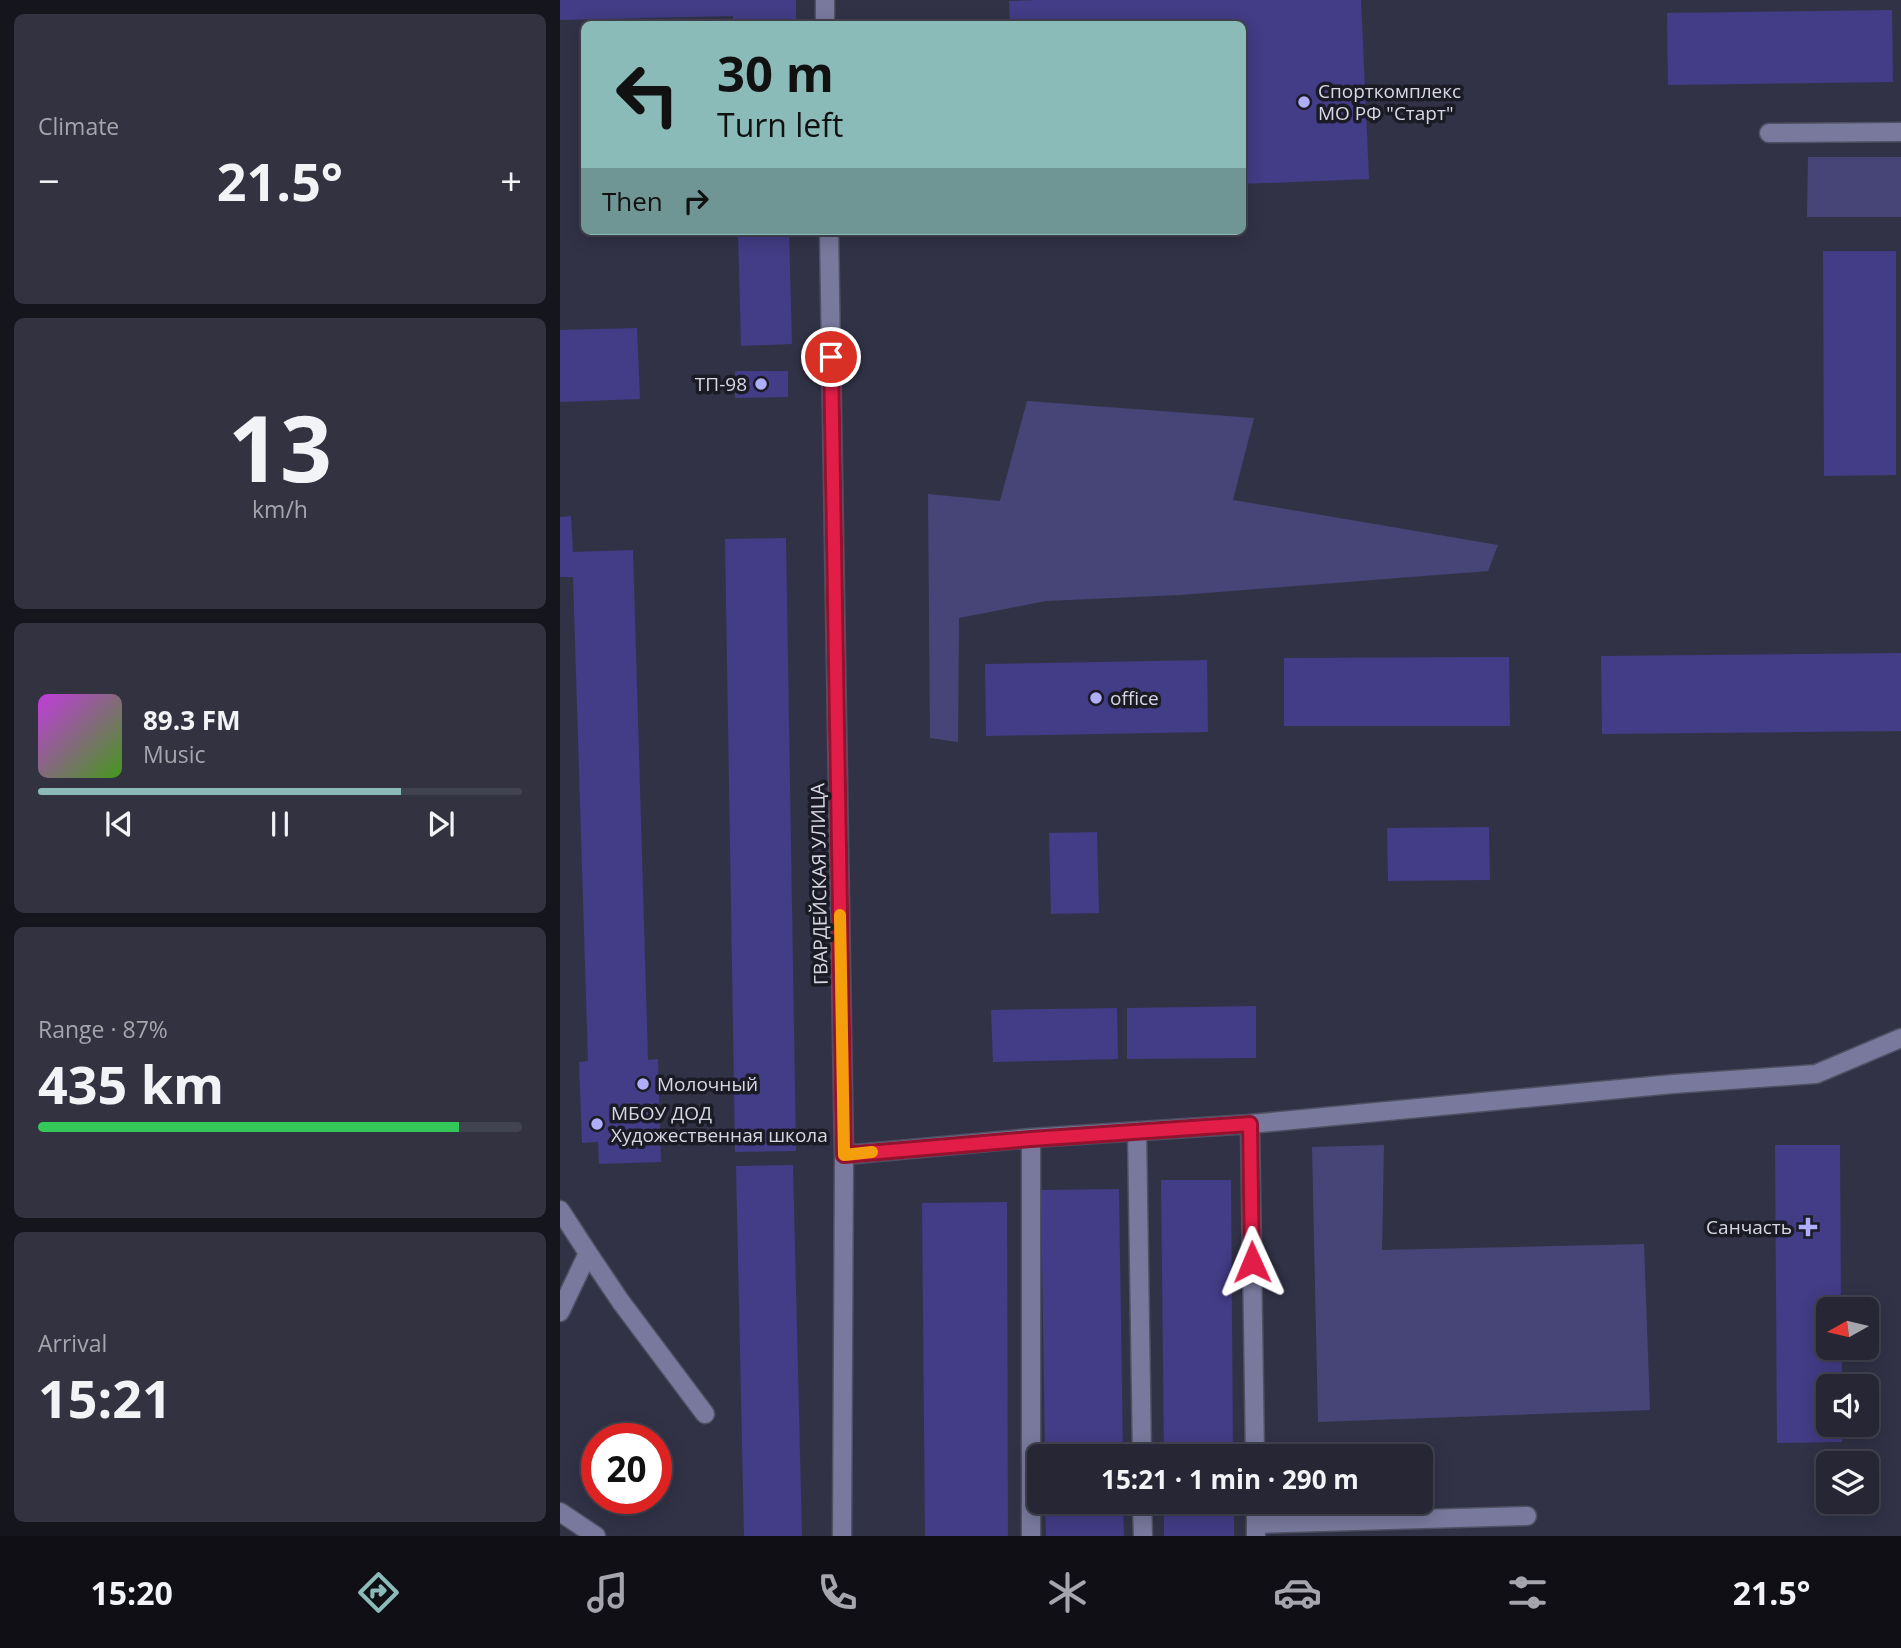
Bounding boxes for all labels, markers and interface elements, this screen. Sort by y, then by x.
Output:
text: 30 m [717,40,834,106]
icon: left [602,49,693,140]
place label: Спорткомплекс МО РФ "Старт" [1318,78,1461,126]
marker: Спорткомплекс МО РФ "Старт" [1296,94,1312,110]
text: Turn left [717,103,843,146]
text: Climate [38,110,119,142]
text: 21.5° [217,145,343,216]
text: − [38,154,60,206]
text: + [500,154,522,206]
icon: right [677,182,715,220]
text: Then [602,183,663,219]
pin [801,327,861,387]
icon: arrive [812,338,850,376]
place label: ТП-98 [695,371,747,397]
marker: ТП-98 [753,376,769,392]
text: 13 [228,385,332,509]
text: km/h [252,493,308,525]
place label: office [1110,685,1159,711]
marker: office [1088,690,1104,706]
text: 89.3 FM [143,702,241,738]
text: Music [143,738,206,770]
street label: ГВАРДЕЙСКАЯ УЛИЦА [804,783,834,985]
icon: previous [100,805,138,843]
icon: pause [261,805,299,843]
icon: next [422,805,460,843]
text: Range · 87% [38,1013,168,1045]
text: 435 km [38,1048,224,1119]
place label: Молочный [657,1071,758,1097]
marker: Молочный [635,1076,651,1092]
place label: МБОУ ДОД Художественная школа [611,1100,828,1148]
marker: МБОУ ДОД Художественная школа [589,1116,605,1132]
place label: Cанчасть [1706,1214,1792,1240]
marker: Cанчасть [1798,1217,1818,1237]
position arrow [1215,1225,1289,1299]
north arrow [1816,1297,1880,1360]
map controls [1816,1297,1879,1514]
text: Arrival [38,1327,107,1359]
text: 15:21 [38,1362,172,1433]
button: sound [1816,1374,1879,1437]
speed limit sign: 20 [581,1423,672,1514]
button: layers [1816,1451,1879,1514]
text: 15:21 · 1 min · 290 m [1101,1461,1359,1497]
icon: directions [354,1568,403,1617]
icon: music [583,1568,632,1617]
icon: phone [813,1568,862,1617]
icon: climate [1043,1568,1092,1617]
icon: car [1273,1568,1322,1617]
icon: filters [1503,1568,1552,1617]
text: 15:20 [90,1571,173,1614]
text: 21.5° [1733,1571,1810,1614]

